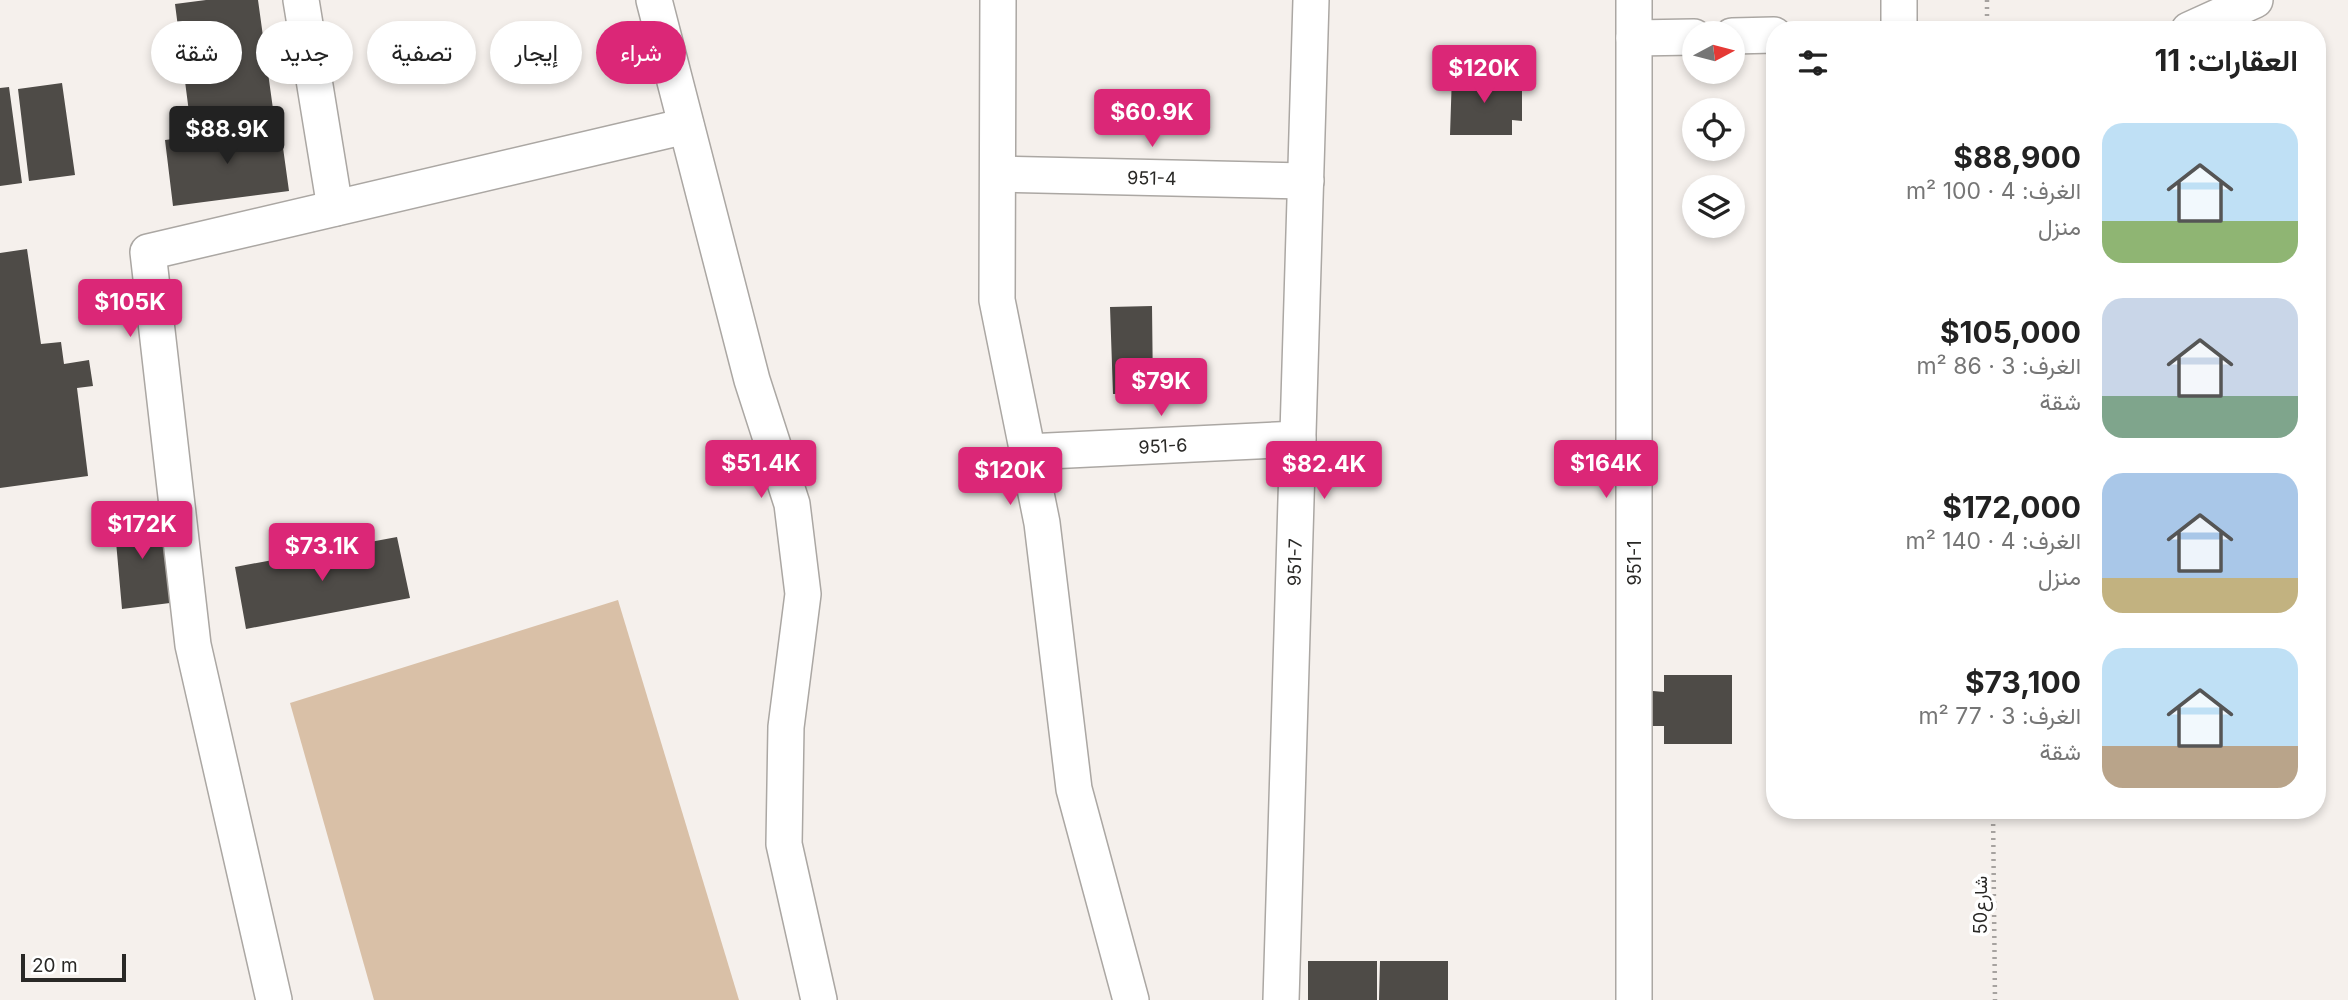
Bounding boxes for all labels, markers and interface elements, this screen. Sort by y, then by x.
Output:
chip: شقة [151,21,242,84]
chip: جديد [256,21,353,84]
chip: تصفية [367,21,476,84]
chip: إيجار [490,21,582,84]
chip: شراء [596,21,686,84]
north arrow [1682,21,1745,84]
map controls [1682,21,1745,238]
text: العقارات: 11 [2154,42,2298,78]
icon: filters [1794,44,1832,82]
pin: $120K [1435,46,1533,105]
text: $120K [1448,54,1520,82]
pin: $60.9K [1095,90,1209,149]
text: $60.9K [1110,98,1194,126]
button: locate [1682,98,1745,161]
pin: $88.9K [170,106,284,166]
text: $88.9K [185,115,269,143]
text: $88,900 [1953,139,2081,175]
icon: home [2158,151,2242,235]
street label: 951-4 [1127,166,1177,189]
button: layers [1682,175,1745,238]
text: الغرف: 4 · 100 m² [1906,177,2081,205]
text: منزل [2038,213,2081,241]
pin: $105K [81,280,179,339]
text: $105K [94,288,166,316]
text: $105,000 [1940,314,2081,350]
icon: home [2158,326,2242,410]
text: الغرف: 3 · 86 m² [1916,352,2081,380]
pin: $79K [1120,358,1202,418]
text: $79K [1131,367,1191,395]
text: شقة [2039,388,2081,416]
street label: 951-6 [1138,434,1188,457]
pin: $51.4K [704,440,818,500]
pin: $164K [1557,440,1655,500]
pin: $82.4K [1267,442,1381,501]
pin: $120K [961,448,1059,507]
text: $51.4K [721,449,801,477]
text: $164K [1570,449,1642,477]
text: $82.4K [1282,450,1366,478]
text: $120K [974,456,1046,484]
text: $172,000 [1942,489,2081,525]
icon: home [2158,501,2242,585]
pin: $172K [93,502,191,561]
text: $172K [107,510,177,538]
pin: $73.1K [265,524,379,583]
text: الغرف: 4 · 140 m² [1906,527,2081,555]
text: $73.1K [285,532,359,560]
street label: 951-7 [1283,538,1305,586]
street label: 951-1 [1624,540,1645,586]
text: منزل [2038,563,2081,591]
text: $73,100 [1965,664,2081,700]
icon: home [2158,676,2242,760]
text: الغرف: 3 · 77 m² [1918,702,2081,730]
text: شقة [2039,738,2081,766]
street label: شارع50 [1970,876,1993,934]
scale bar [21,951,126,983]
text: 20 m [32,954,78,977]

